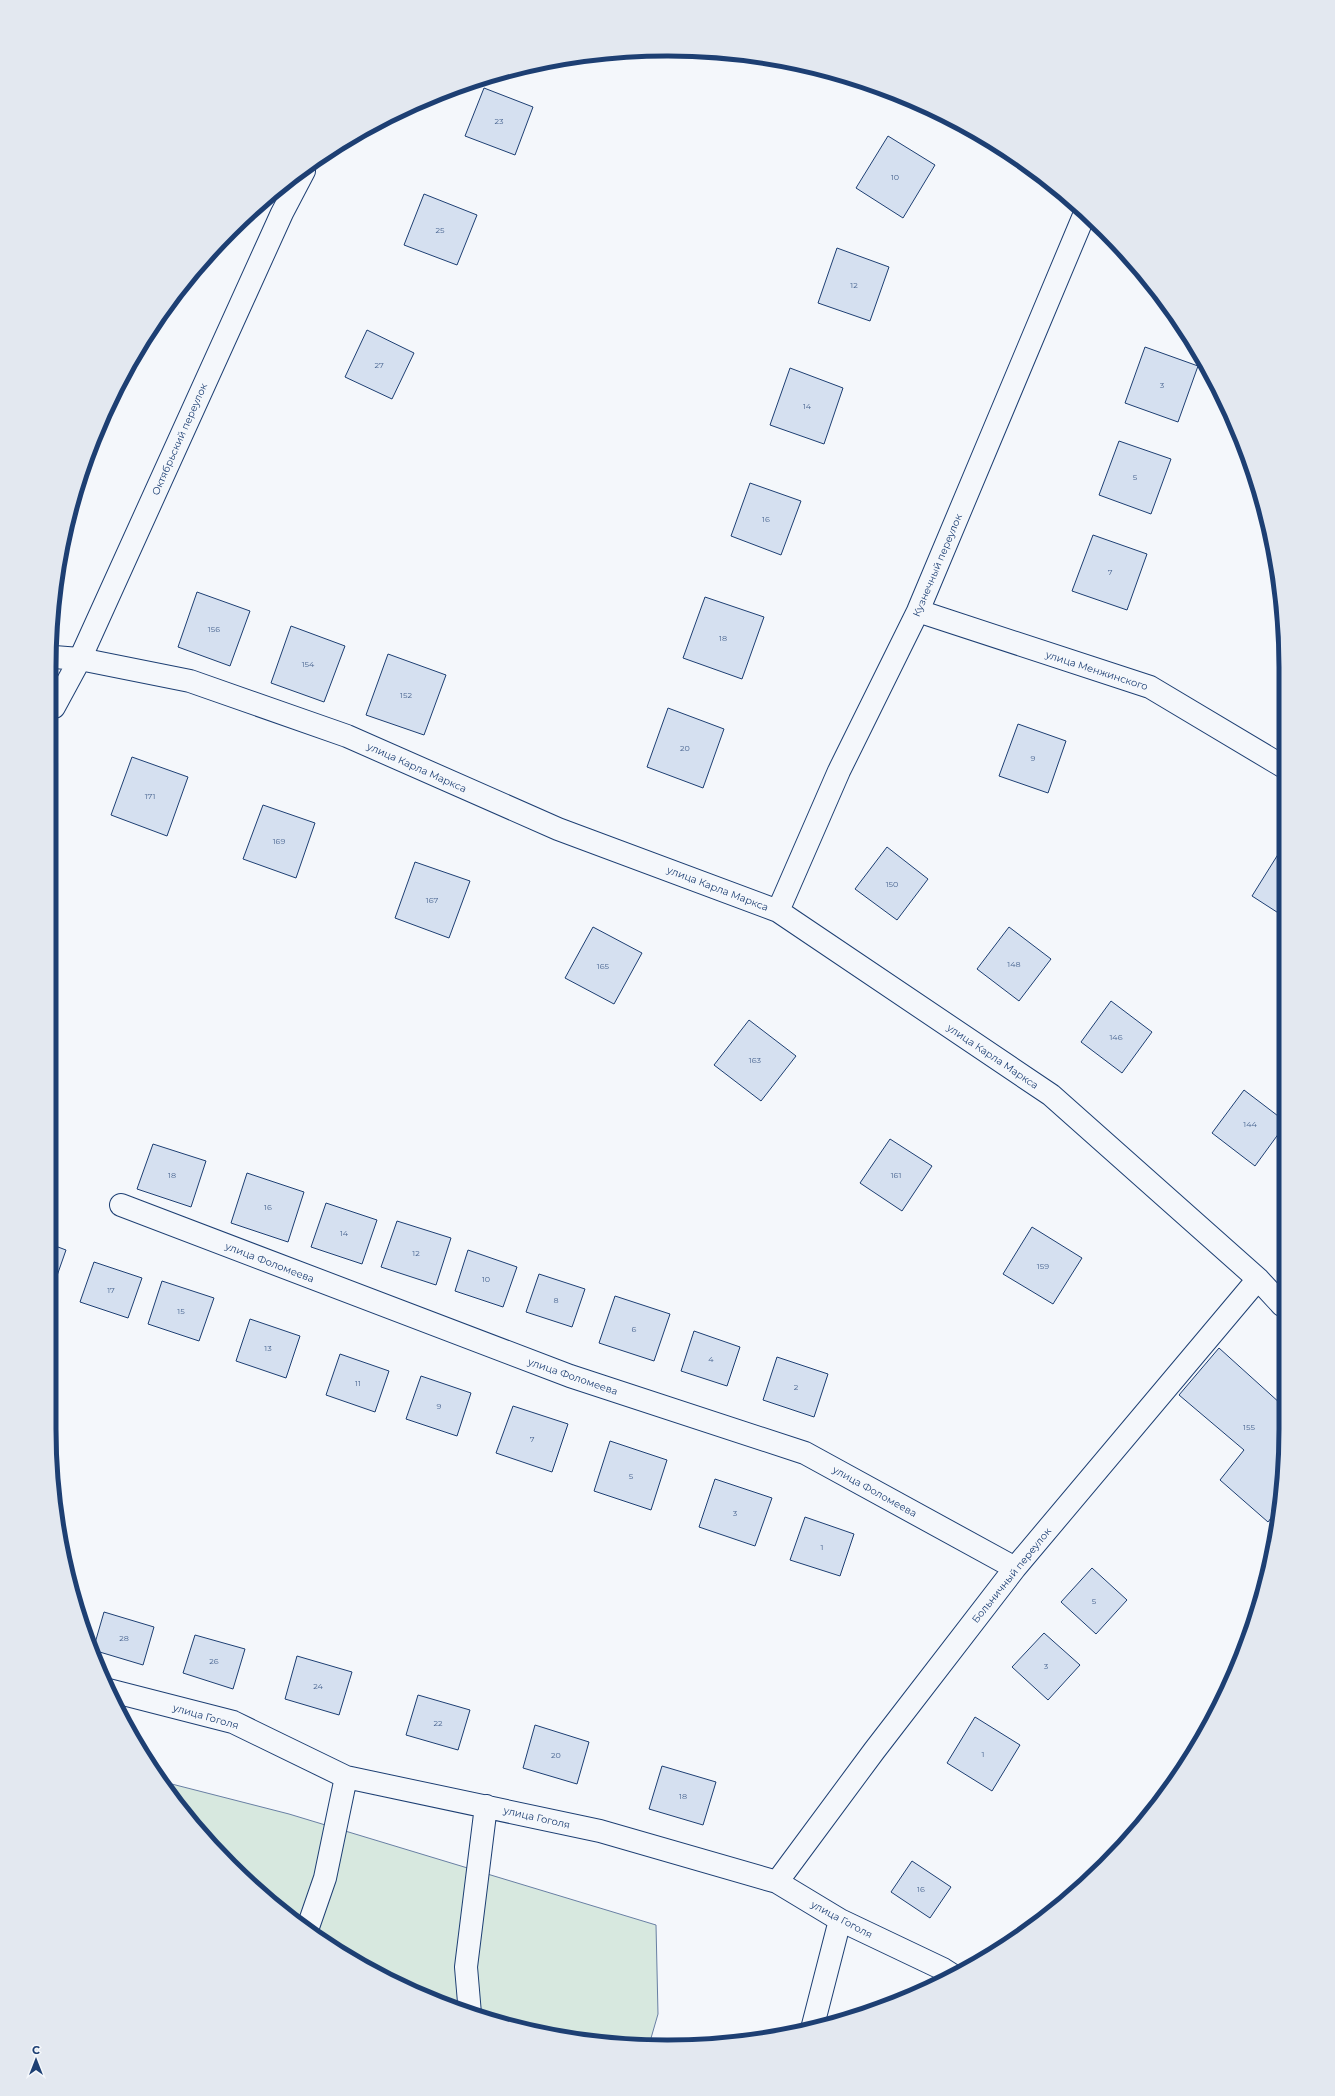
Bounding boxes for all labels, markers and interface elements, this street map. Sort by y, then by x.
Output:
house number: 23 [494,116,504,126]
house number: 10 [891,172,899,182]
house number: 25 [435,225,445,235]
house number: 12 [850,280,858,290]
house number: 27 [374,360,384,370]
house number: 3 [1160,380,1165,390]
street label: Октябрьский переулок [149,381,210,497]
house number: 14 [803,401,812,411]
house number: 5 [1133,472,1138,482]
street label: Кузнечный переулок [910,512,965,619]
house number: 16 [762,514,770,524]
house number: 7 [1108,567,1113,577]
house number: 156 [208,624,220,634]
house number: 18 [719,633,727,643]
street label: улица Менжинского [1043,647,1150,693]
house number: 154 [302,659,315,669]
house number: 152 [400,690,412,700]
street label: улица Карла Маркса [364,739,469,795]
house number: 20 [680,743,690,753]
house number: 9 [1031,753,1036,763]
house number: 171 [145,791,155,801]
house number: 169 [273,836,285,846]
street label: улица Карла Маркса [664,863,770,914]
house number: 150 [886,879,898,889]
house number: 167 [426,895,438,905]
house number: 148 [1007,959,1021,969]
house number: 165 [597,961,610,971]
street label: улица Карла Маркса [944,1020,1041,1092]
house number: 146 [1109,1032,1123,1042]
house number: 163 [749,1055,762,1065]
house number: 144 [1243,1119,1257,1129]
house number: 18 [168,1170,176,1180]
house number: 161 [891,1170,901,1180]
house number: 16 [264,1202,272,1212]
house number: 14 [340,1228,349,1238]
street label: улица Фоломеева [223,1239,316,1285]
house number: 12 [412,1248,420,1258]
house number: 159 [1037,1261,1049,1271]
house number: 10 [482,1274,490,1284]
house number: 17 [107,1285,115,1295]
house number: 8 [553,1295,559,1305]
house number: 15 [177,1306,185,1316]
house number: 6 [632,1324,637,1334]
house number: 13 [264,1343,272,1353]
house number: 4 [708,1354,714,1364]
street label: улица Фоломеева [525,1355,619,1398]
house number: 11 [355,1378,361,1388]
house number: 2 [794,1382,799,1392]
house number: 9 [437,1401,442,1411]
house number: 155 [1243,1422,1255,1432]
house number: 7 [530,1434,535,1444]
street label: улица Фоломеева [830,1462,919,1520]
house number: 5 [629,1471,634,1481]
house number: 3 [733,1508,738,1518]
street label: Больничный переулок [969,1525,1054,1626]
house number: 1 [821,1542,823,1552]
house number: 5 [1092,1596,1097,1606]
house number: 28 [119,1633,129,1643]
house number: 26 [209,1656,219,1666]
house number: 3 [1044,1661,1049,1671]
house number: 24 [313,1681,324,1691]
street label: улица Гоголя [170,1701,240,1732]
house number: 22 [433,1718,443,1728]
house number: 1 [982,1749,984,1759]
house number: 20 [551,1750,561,1760]
house number: 18 [679,1791,687,1801]
street label: улица Гоголя [501,1803,571,1831]
house number: 16 [917,1884,925,1894]
street label: улица Гоголя [808,1897,875,1941]
north arrow [16,2040,56,2080]
text: С [32,2043,40,2057]

